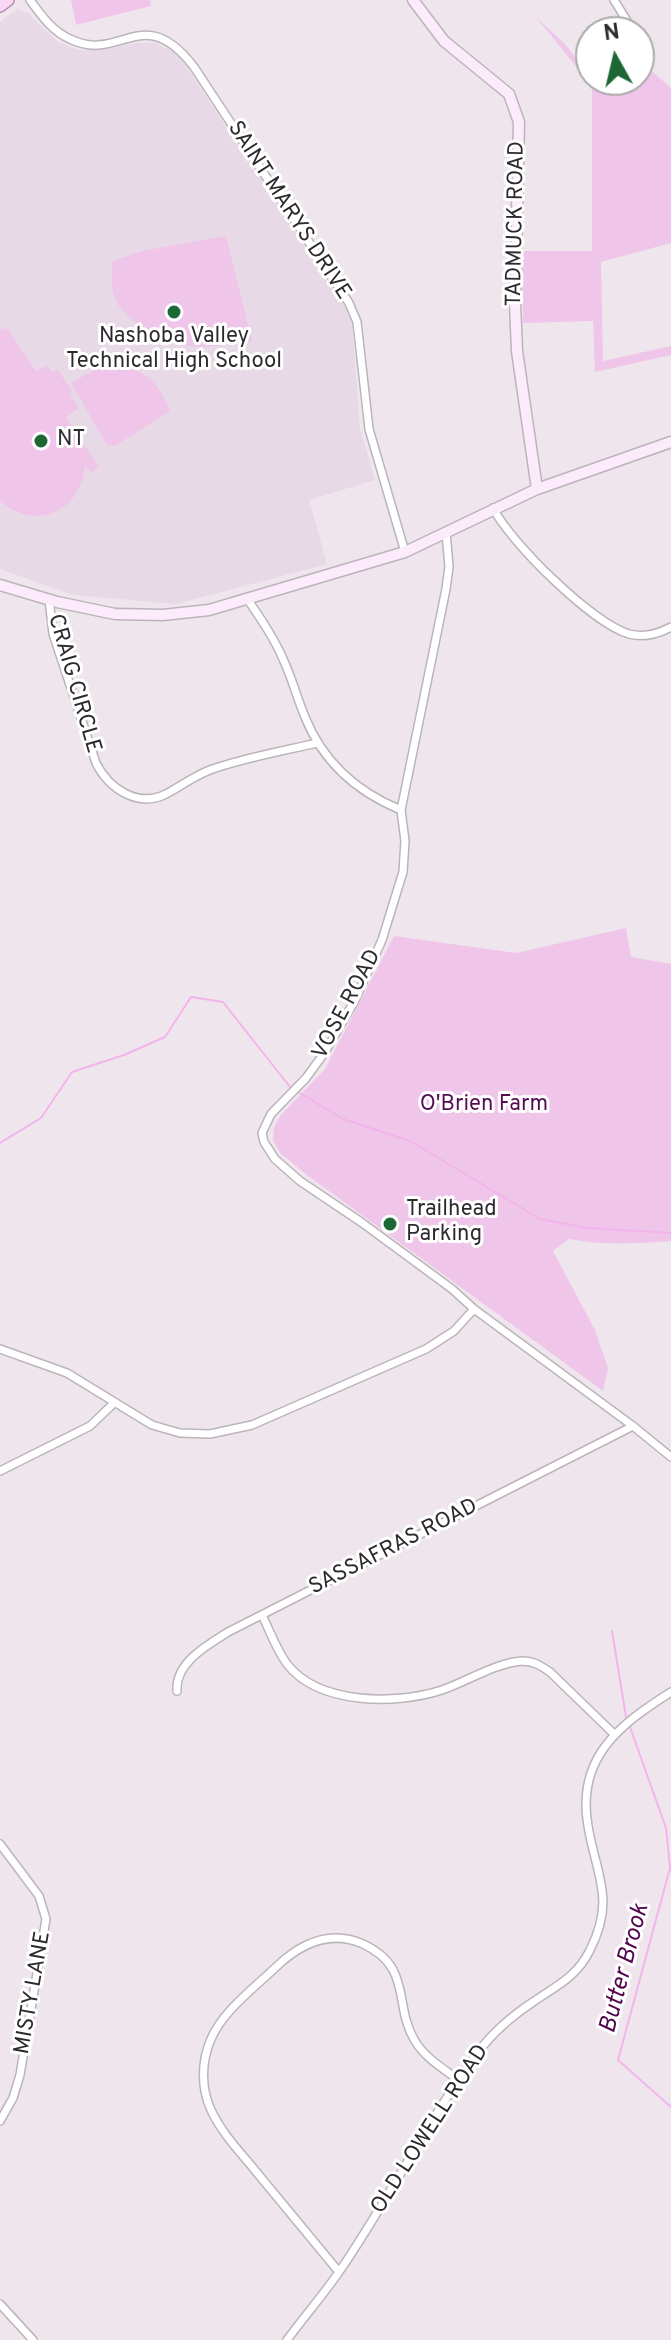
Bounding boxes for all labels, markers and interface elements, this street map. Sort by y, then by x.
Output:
north arrow [575,16,655,96]
text: N [602,19,622,48]
street label: SAINT MARYS DRIVE [220,117,356,305]
street label: TADMUCK ROAD [502,141,532,307]
marker: Nashoba Valley Technical High School [165,303,183,321]
place label: Nashoba Valley Technical High School [66,325,282,376]
place label: NT [57,428,85,454]
marker: NT [32,432,50,450]
street label: CRAIG CIRCLE [41,612,105,756]
street label: VOSE ROAD [308,946,388,1064]
park label: O'Brien Farm [420,1093,548,1119]
place label: Trailhead Parking [406,1198,497,1250]
marker: Trailhead Parking [381,1215,399,1233]
street label: SASSAFRAS ROAD [305,1494,483,1602]
water label: Butter Brook [595,1901,657,2037]
street label: MISTY LANE [10,1930,58,2056]
street label: OLD LOWELL ROAD [366,2040,496,2220]

